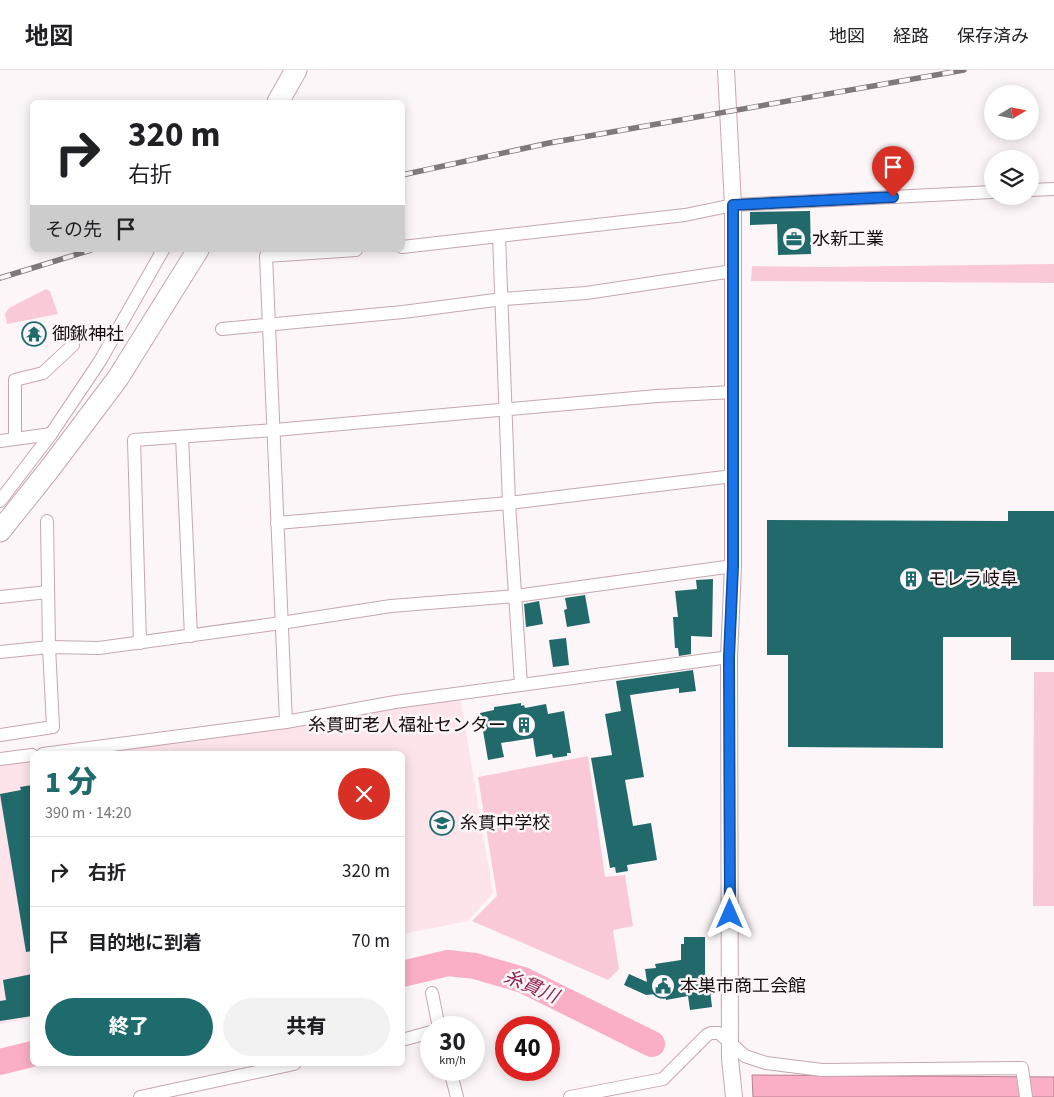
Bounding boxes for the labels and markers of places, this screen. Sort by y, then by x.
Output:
pin [872,146,914,197]
office icon: 水新工業 [781,226,807,252]
place label: 水新工業 [812,227,884,252]
temple icon: 御鍬神社 [21,321,47,347]
place label: 御鍬神社 [52,322,124,347]
building icon: モレラ岐阜 [898,566,924,592]
place label: モレラ岐阜 [928,567,1018,592]
building icon: 糸貫町老人福祉センター [511,712,537,738]
place label: 糸貫町老人福祉センター [308,713,506,738]
school or university icon: 糸貫中学校 [429,810,455,836]
place label: 糸貫中学校 [460,811,550,836]
public building icon: 本巣市商工会館 [650,973,676,999]
place label: 本巣市商工会館 [680,974,806,999]

